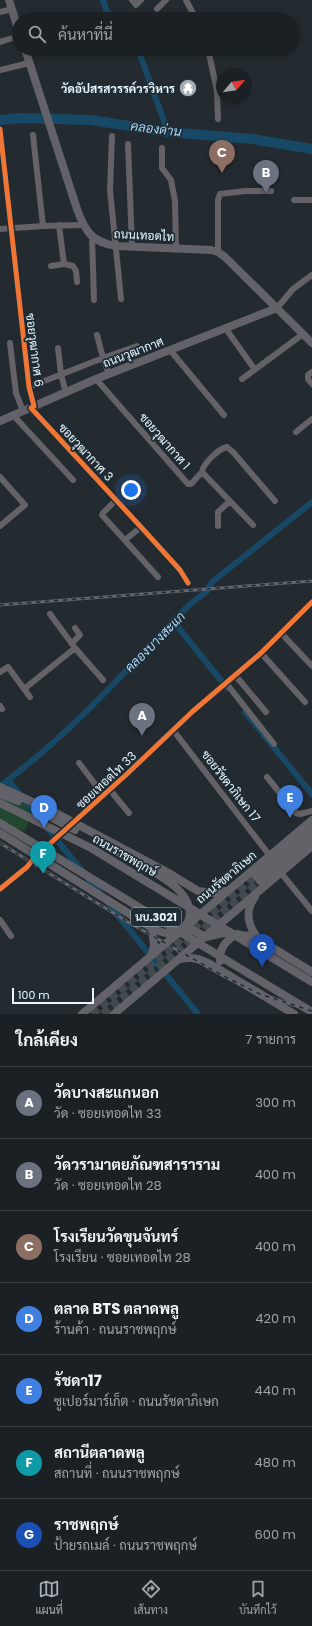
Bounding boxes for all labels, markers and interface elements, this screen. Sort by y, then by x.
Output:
search box [12,12,300,56]
icon: search [26,23,48,45]
text: ค้นหาที่นี่ [58,24,113,45]
north arrow [216,68,252,104]
temple icon: วัดอัปสรสวรรค์วรวิหาร [178,78,198,98]
place label: วัดอัปสรสวรรค์วรวิหาร [61,80,175,97]
water label: คลองด่าน [129,116,183,142]
pin: C [209,140,235,173]
pin: B [253,160,279,193]
street label: ถนนเทอดไท [113,225,175,245]
street label: ซอยวุฒากาศ 6 [21,312,48,388]
street label: ถนนวุฒากาศ [100,333,166,372]
street label: ซอยวุฒากาศ 1 [135,409,194,474]
street label: ซอยวุฒากาศ 3 [54,419,117,485]
your location [121,480,141,500]
water label: คลองบางสะแก [120,607,190,677]
pin: A [129,703,155,736]
street label: ซอยรัชดาภิเษก 17 [198,746,265,826]
street label: ซอยเทอดไท 33 [72,748,140,812]
pin: E [277,785,303,818]
pin: D [31,795,57,828]
street label: ถนนราชพฤกษ์ [90,830,161,881]
pin: F [30,841,56,874]
street label: ถนนรัชดาภิเษก [192,847,260,907]
road number: นบ.3021 [131,908,181,926]
pin: G [249,934,275,967]
scale bar [12,986,94,1005]
text: 100 m [18,987,50,1003]
text: ใกล้เคียง [16,1028,78,1052]
text: 7 รายการ [245,1030,296,1049]
text: วัดบางสะแกนอก [54,1082,159,1103]
text: A [24,1093,34,1112]
text: 300 m [255,1093,296,1112]
text: วัด · ซอยเทอดไท 33 [54,1104,161,1123]
text: วัดวรามาตยภัณฑสาราราม [54,1154,220,1175]
text: B [25,1165,33,1184]
text: 400 m [255,1165,296,1184]
text: วัด · ซอยเทอดไท 28 [54,1176,162,1195]
text: โรงเรียนวัดขุนจันทร์ [54,1226,178,1247]
text: C [24,1237,34,1256]
text: 400 m [255,1237,296,1256]
text: โรงเรียน · ซอยเทอดไท 28 [54,1248,191,1267]
text: ตลาด BTS ตลาดพลู [54,1298,179,1319]
text: D [24,1309,34,1328]
text: 420 m [255,1309,296,1328]
text: ร้านค้า · ถนนราชพฤกษ์ [54,1320,177,1339]
text: รัชดา17 [54,1370,102,1391]
text: E [25,1381,33,1400]
text: 440 m [255,1381,296,1400]
text: ซูเปอร์มาร์เก็ต · ถนนรัชดาภิเษก [54,1392,219,1411]
text: สถานีตลาดพลู [54,1442,145,1463]
text: F [25,1453,33,1472]
text: 480 m [255,1453,296,1472]
text: สถานที่ · ถนนราชพฤกษ์ [54,1464,180,1483]
text: ราชพฤกษ์ [54,1514,119,1535]
text: G [24,1525,34,1544]
text: 600 m [255,1525,296,1544]
text: ป้ายรถเมล์ · ถนนราชพฤกษ์ [54,1536,197,1555]
tab: แผนที่ [35,1578,63,1619]
tab: เส้นทาง [134,1578,168,1619]
tab: บันทึกไว้ [239,1578,277,1619]

